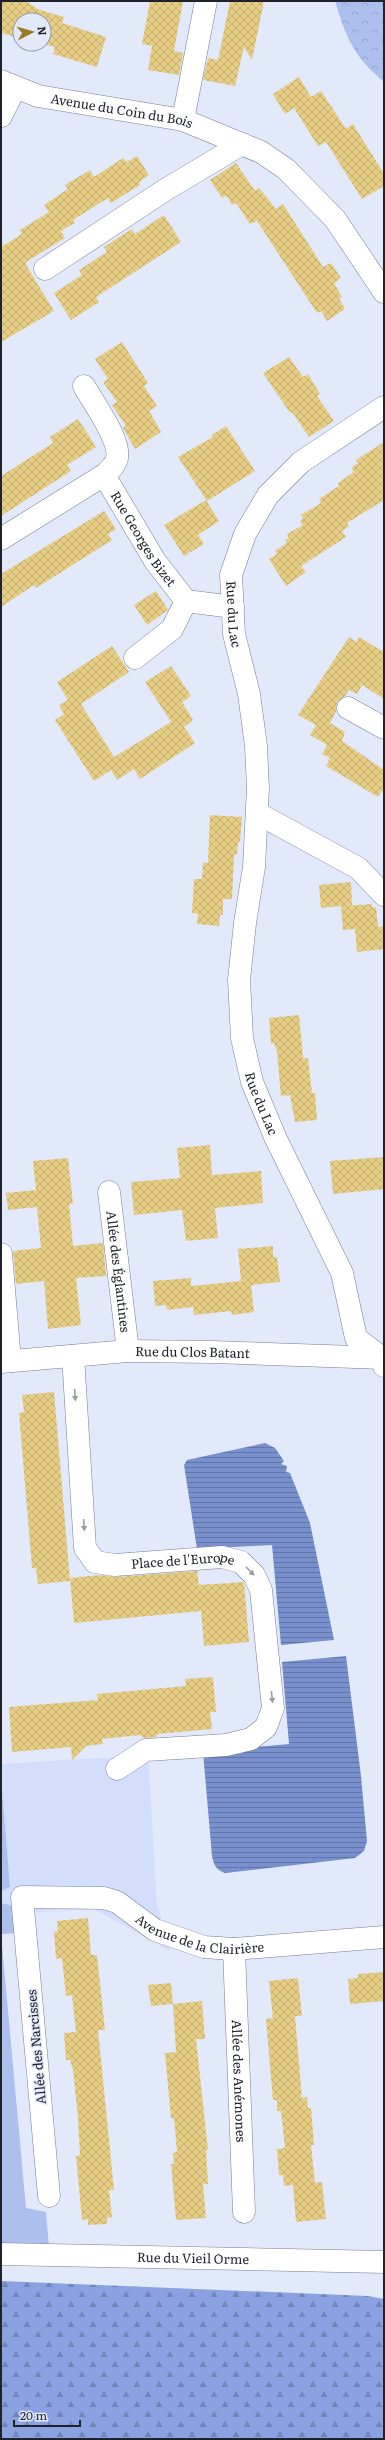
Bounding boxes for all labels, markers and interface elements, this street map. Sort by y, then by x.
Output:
north arrow [12,12,52,52]
text: N [35,25,51,36]
street label: Avenue du Coin du Bois [49,88,196,132]
street label: Rue Georges Bizet [107,487,182,591]
street label: Rue du Lac [222,580,247,650]
street label: Rue du Lac [241,1070,283,1138]
street label: Allée des Églantines [102,1209,136,1333]
street label: Rue du Clos Batant [135,1341,251,1362]
one-way arrow [72,1389,79,1401]
one-way arrow [80,1519,87,1531]
street label: Place de l'Europe [130,1547,237,1573]
one-way arrow [245,1566,255,1576]
one-way arrow [269,1691,276,1703]
street label: Avenue de la Clairière [132,1909,265,1958]
street label: Allée des Narcisses [21,1989,50,2105]
street label: Allée des Anémones [228,2019,251,2143]
street label: Rue du Vieil Orme [137,2247,250,2268]
scale bar [14,2402,80,2428]
text: 20 m [20,2406,47,2424]

